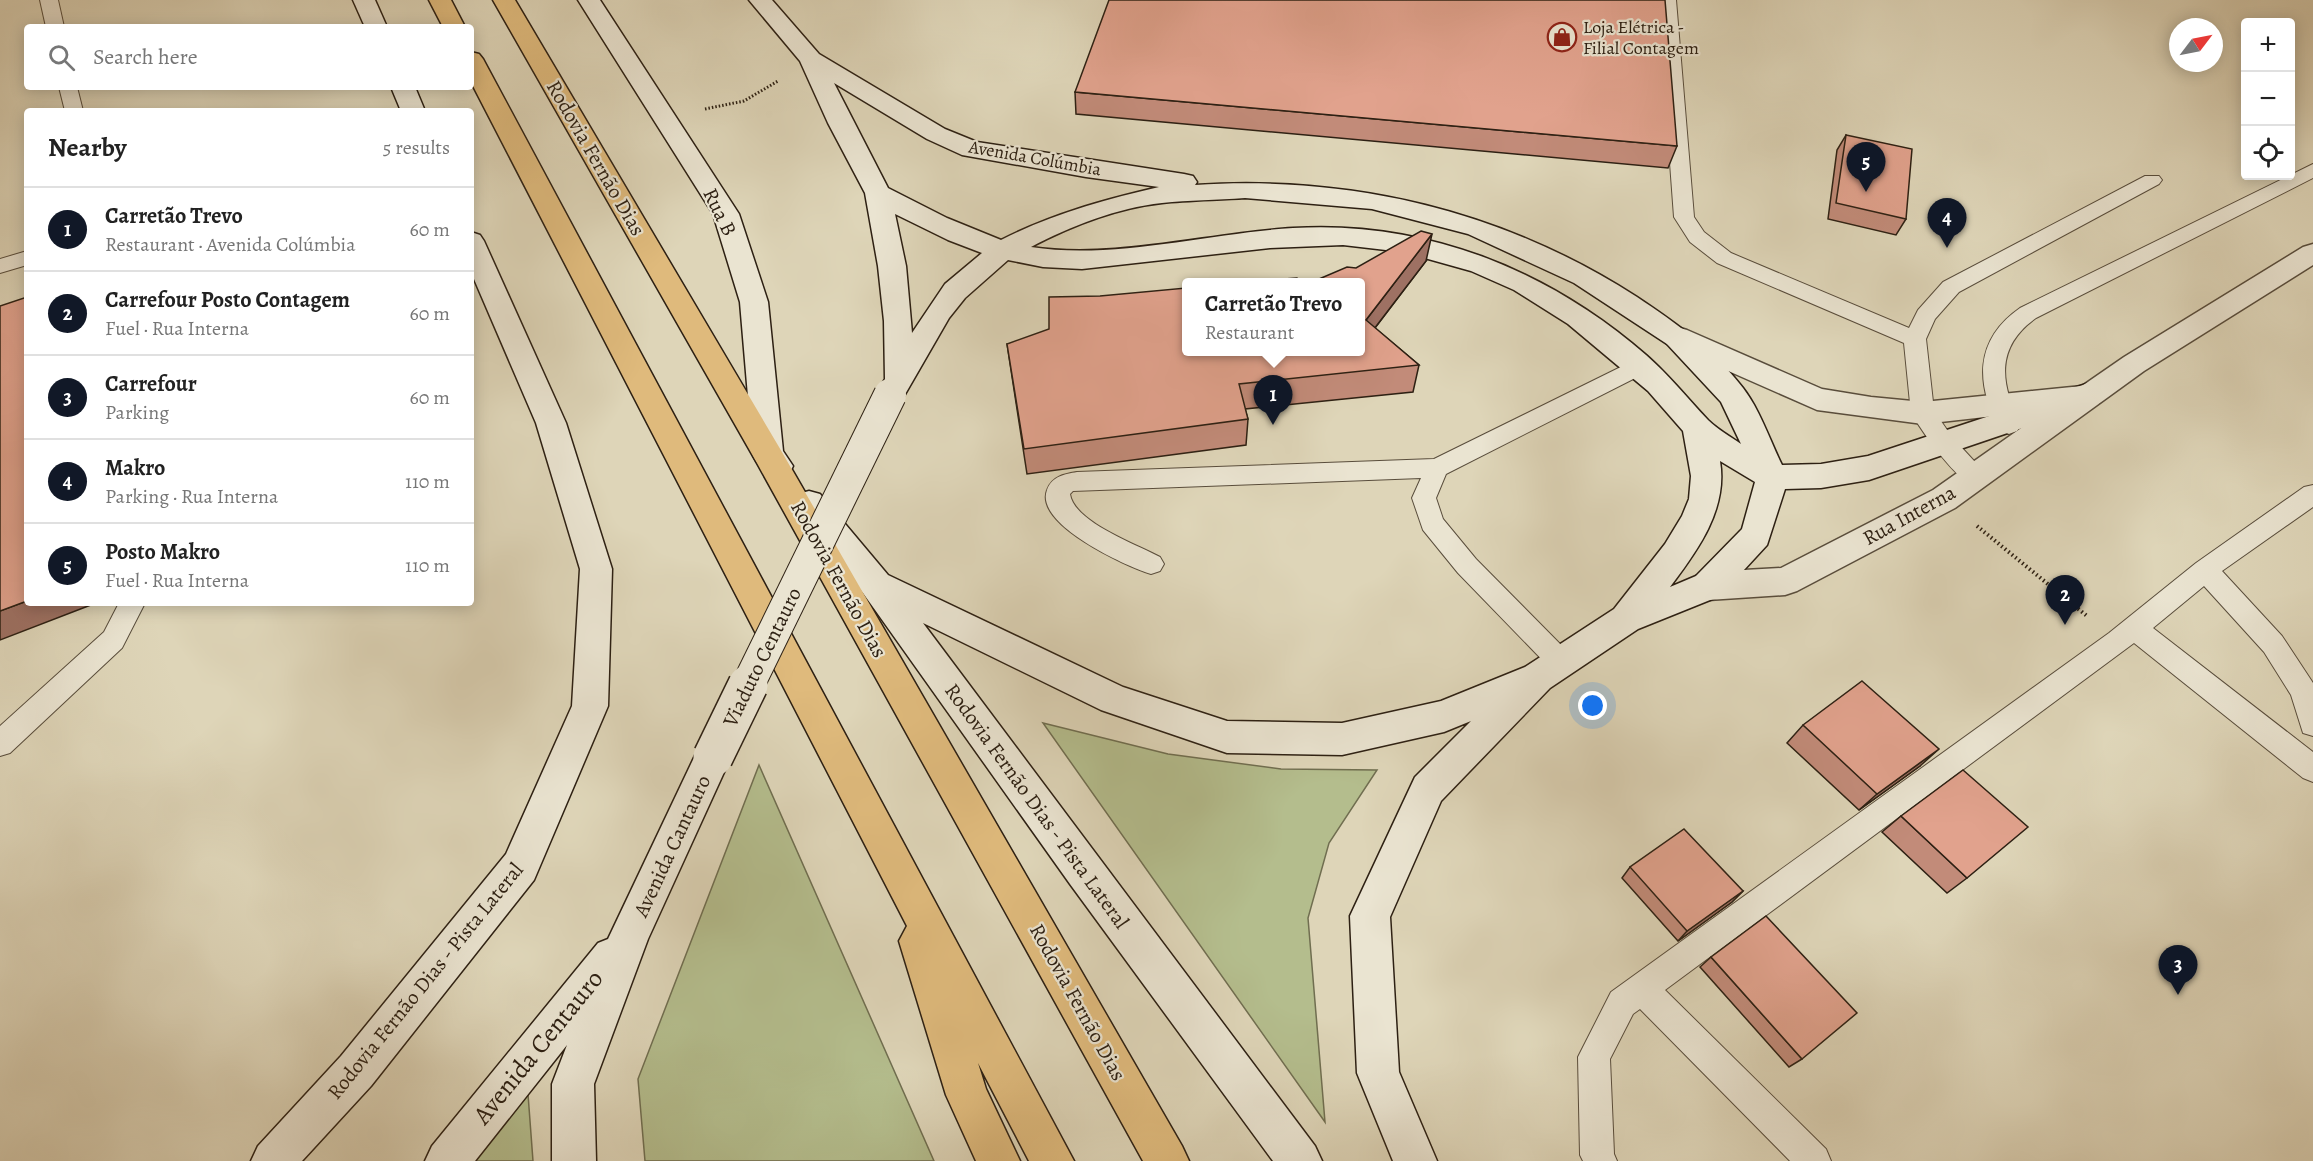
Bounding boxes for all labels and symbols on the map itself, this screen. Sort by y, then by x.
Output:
place label: Loja Elétrica - Filial Contagem [1583,15,1699,60]
north arrow [2169,18,2223,72]
shop icon: Loja Elétrica - Filial Contagem [1546,21,1578,53]
street label: Rodovia Fernão Dias [540,75,652,241]
street label: Avenida Colúmbia [966,134,1104,182]
pin: 5 [1846,142,1886,192]
street label: Rua B [696,183,744,241]
pin: 4 [1928,198,1966,248]
pin: 1 [1254,376,1292,425]
street label: Rua Interna [1858,478,1961,552]
street label: Rodovia Fernão Dias [784,496,894,662]
pin: 2 [2046,576,2084,625]
street label: Viaduto Centauro [716,583,808,732]
street label: Rodovia Fernão Dias - Pista Lateral [938,678,1136,934]
your location [1578,691,1607,720]
street label: Avenida Cantauro [626,770,717,922]
street label: Rodovia Fernão Dias - Pista Lateral [321,857,529,1105]
street label: Rodovia Fernão Dias [1023,919,1133,1085]
pin: 3 [2158,946,2198,995]
street label: Avenida Centauro [464,962,611,1132]

